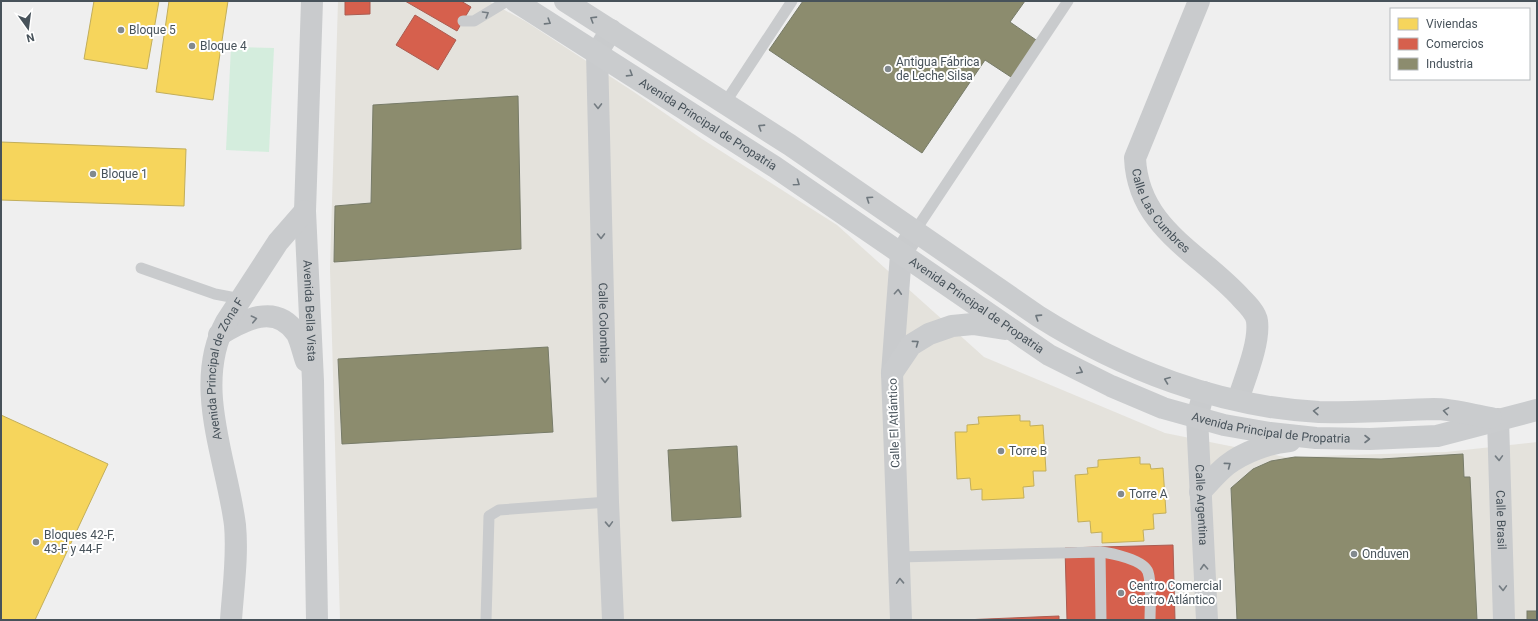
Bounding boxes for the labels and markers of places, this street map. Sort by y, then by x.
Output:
place label: Bloque 5 [129,23,176,37]
marker: Bloque 5 [116,25,126,35]
place label: Bloque 4 [200,39,247,53]
marker: Bloque 4 [187,41,197,51]
place label: Antigua Fábrica de Leche Silsa [896,55,980,83]
marker: Antigua Fábrica de Leche Silsa [883,64,893,74]
place label: Bloque 1 [101,167,148,181]
marker: Bloque 1 [88,169,98,179]
place label: Torre B [1009,444,1047,458]
marker: Torre B [996,446,1006,456]
place label: Torre A [1129,487,1168,501]
marker: Torre A [1116,489,1126,499]
place label: Bloques 42-F, 43-F y 44-F [44,528,115,556]
marker: Bloques 42-F, 43-F y 44-F [31,537,41,547]
place label: Onduven [1362,547,1409,561]
marker: Onduven [1349,549,1359,559]
place label: Centro Comercial Centro Atlántico [1129,579,1222,607]
marker: Centro Comercial Centro Atlántico [1116,588,1126,598]

